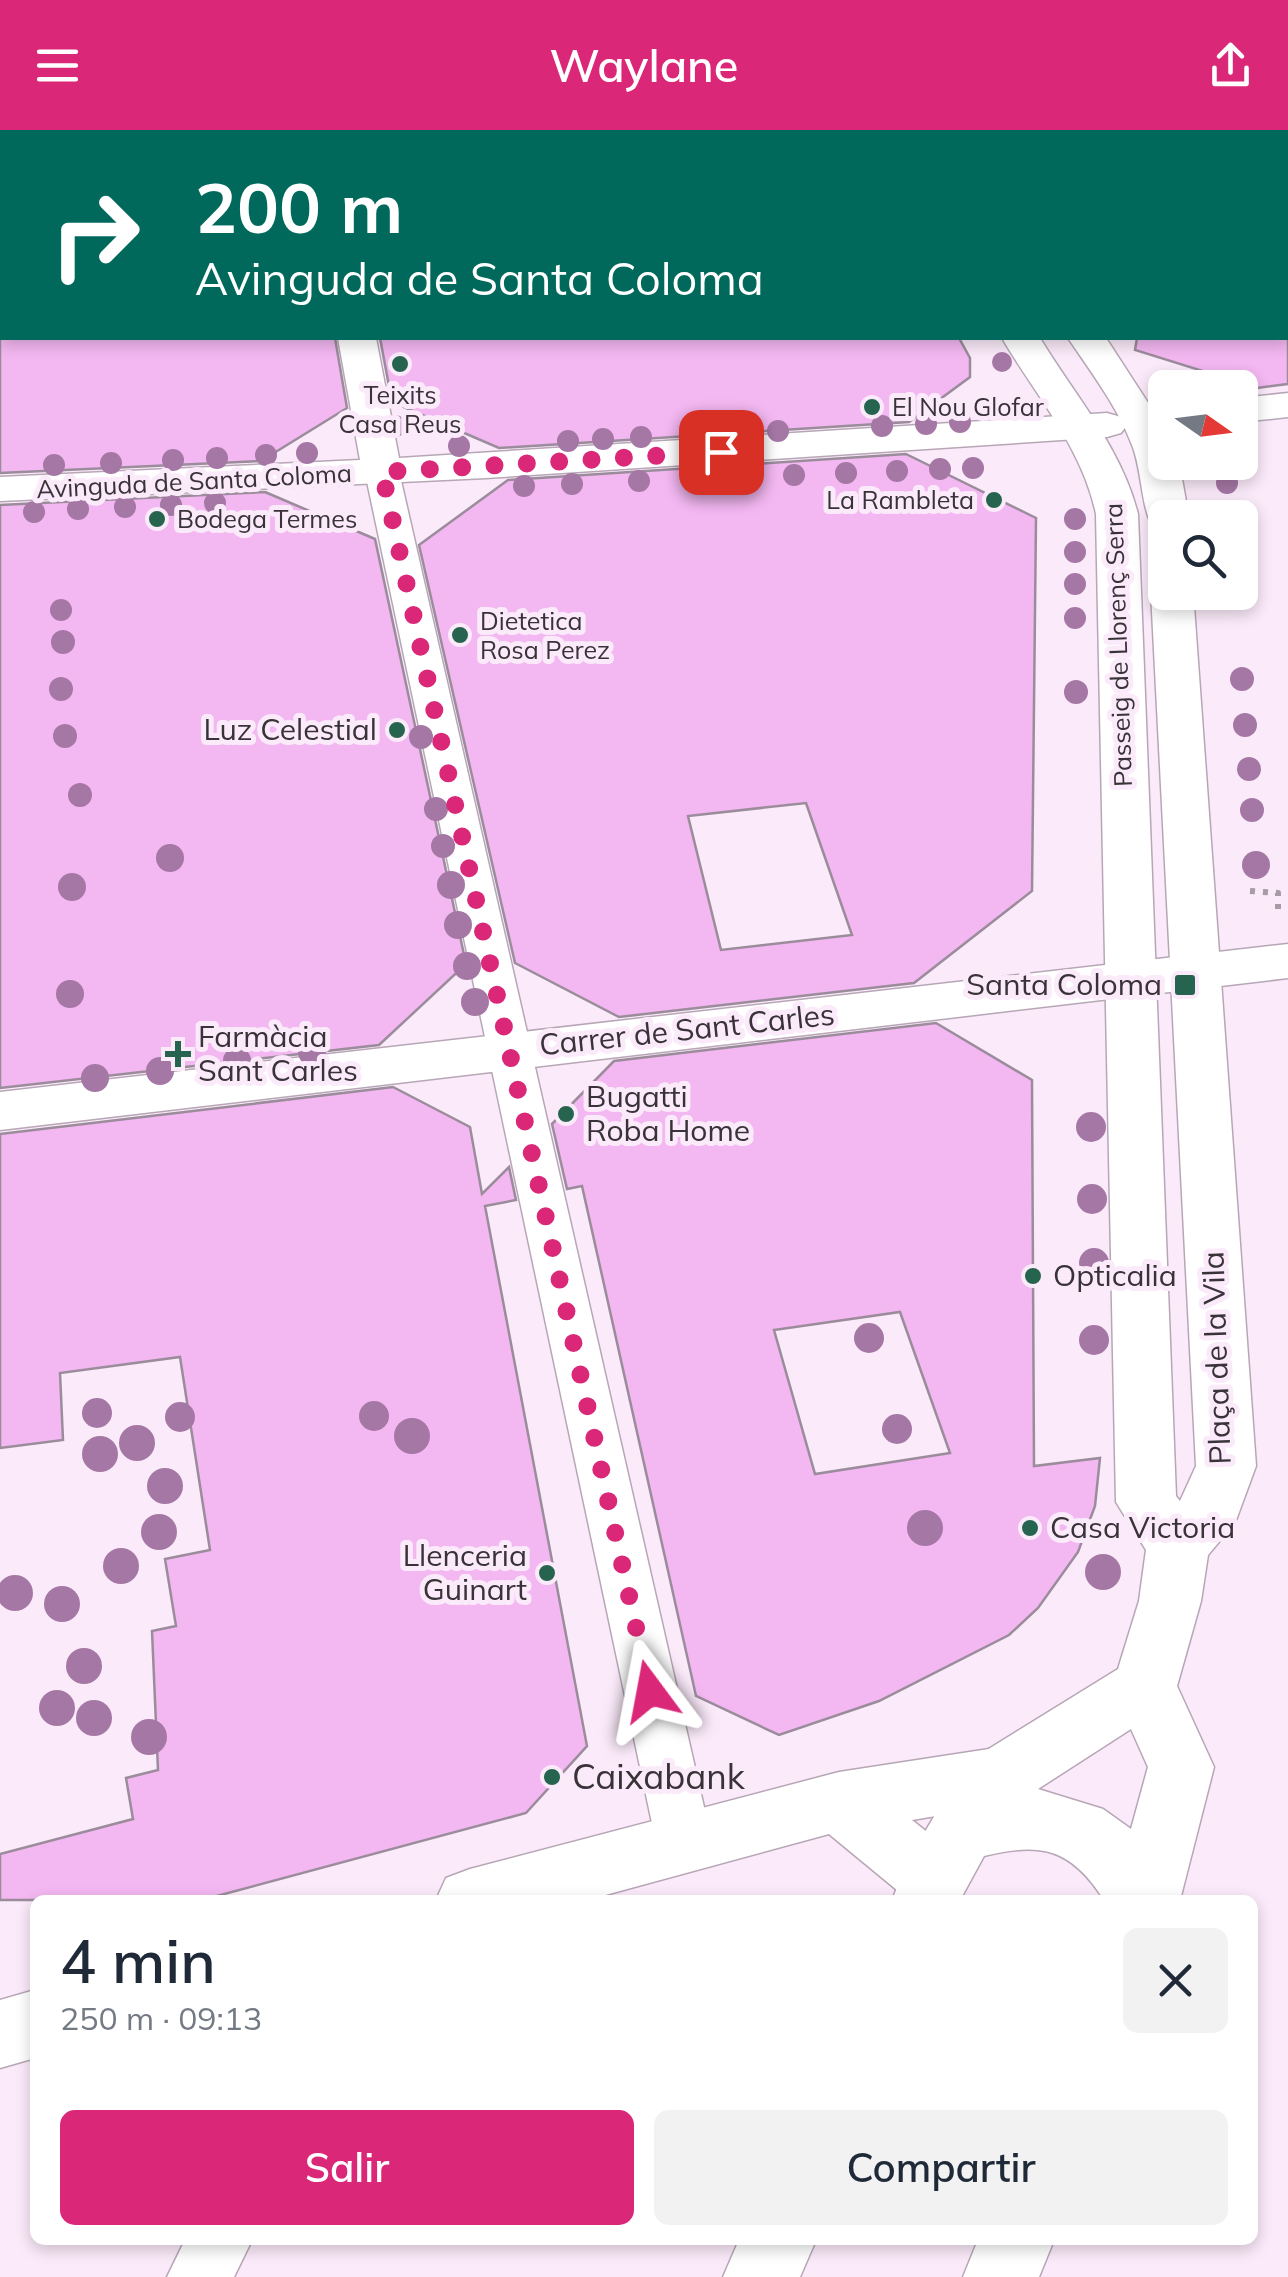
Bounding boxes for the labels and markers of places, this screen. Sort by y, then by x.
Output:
marker: Teixits Casa Reus [389,353,411,375]
place label: Teixits Casa Reus [338,379,462,439]
place label: El Nou Glofar [892,391,1044,422]
marker: El Nou Glofar [861,396,883,418]
pin [679,410,764,495]
place label: La Rambleta [826,484,974,515]
marker: La Rambleta [983,489,1005,511]
place label: Bodega Termes [177,503,357,534]
marker: Bodega Termes [146,508,168,530]
place label: Dietetica Rosa Perez [480,605,610,665]
marker: Dietetica Rosa Perez [449,624,471,646]
place label: Luz Celestial [203,710,377,748]
marker: Luz Celestial [386,719,408,741]
place label: Santa Coloma [966,965,1162,1003]
marker: Santa Coloma [1172,972,1198,998]
place label: Farmàcia Sant Carles [198,1017,358,1089]
marker: Farmàcia Sant Carles [167,1043,189,1065]
place label: Bugatti Roba Home [586,1077,750,1149]
marker: Bugatti Roba Home [555,1103,577,1125]
place label: Opticalia [1053,1256,1177,1294]
marker: Opticalia [1022,1265,1044,1287]
place label: Casa Victoria [1050,1508,1235,1546]
marker: Casa Victoria [1019,1517,1041,1539]
place label: Llenceria Guinart [403,1536,527,1608]
marker: Llenceria Guinart [536,1562,558,1584]
place label: Caixabank [572,1754,746,1798]
marker: Caixabank [541,1766,563,1788]

